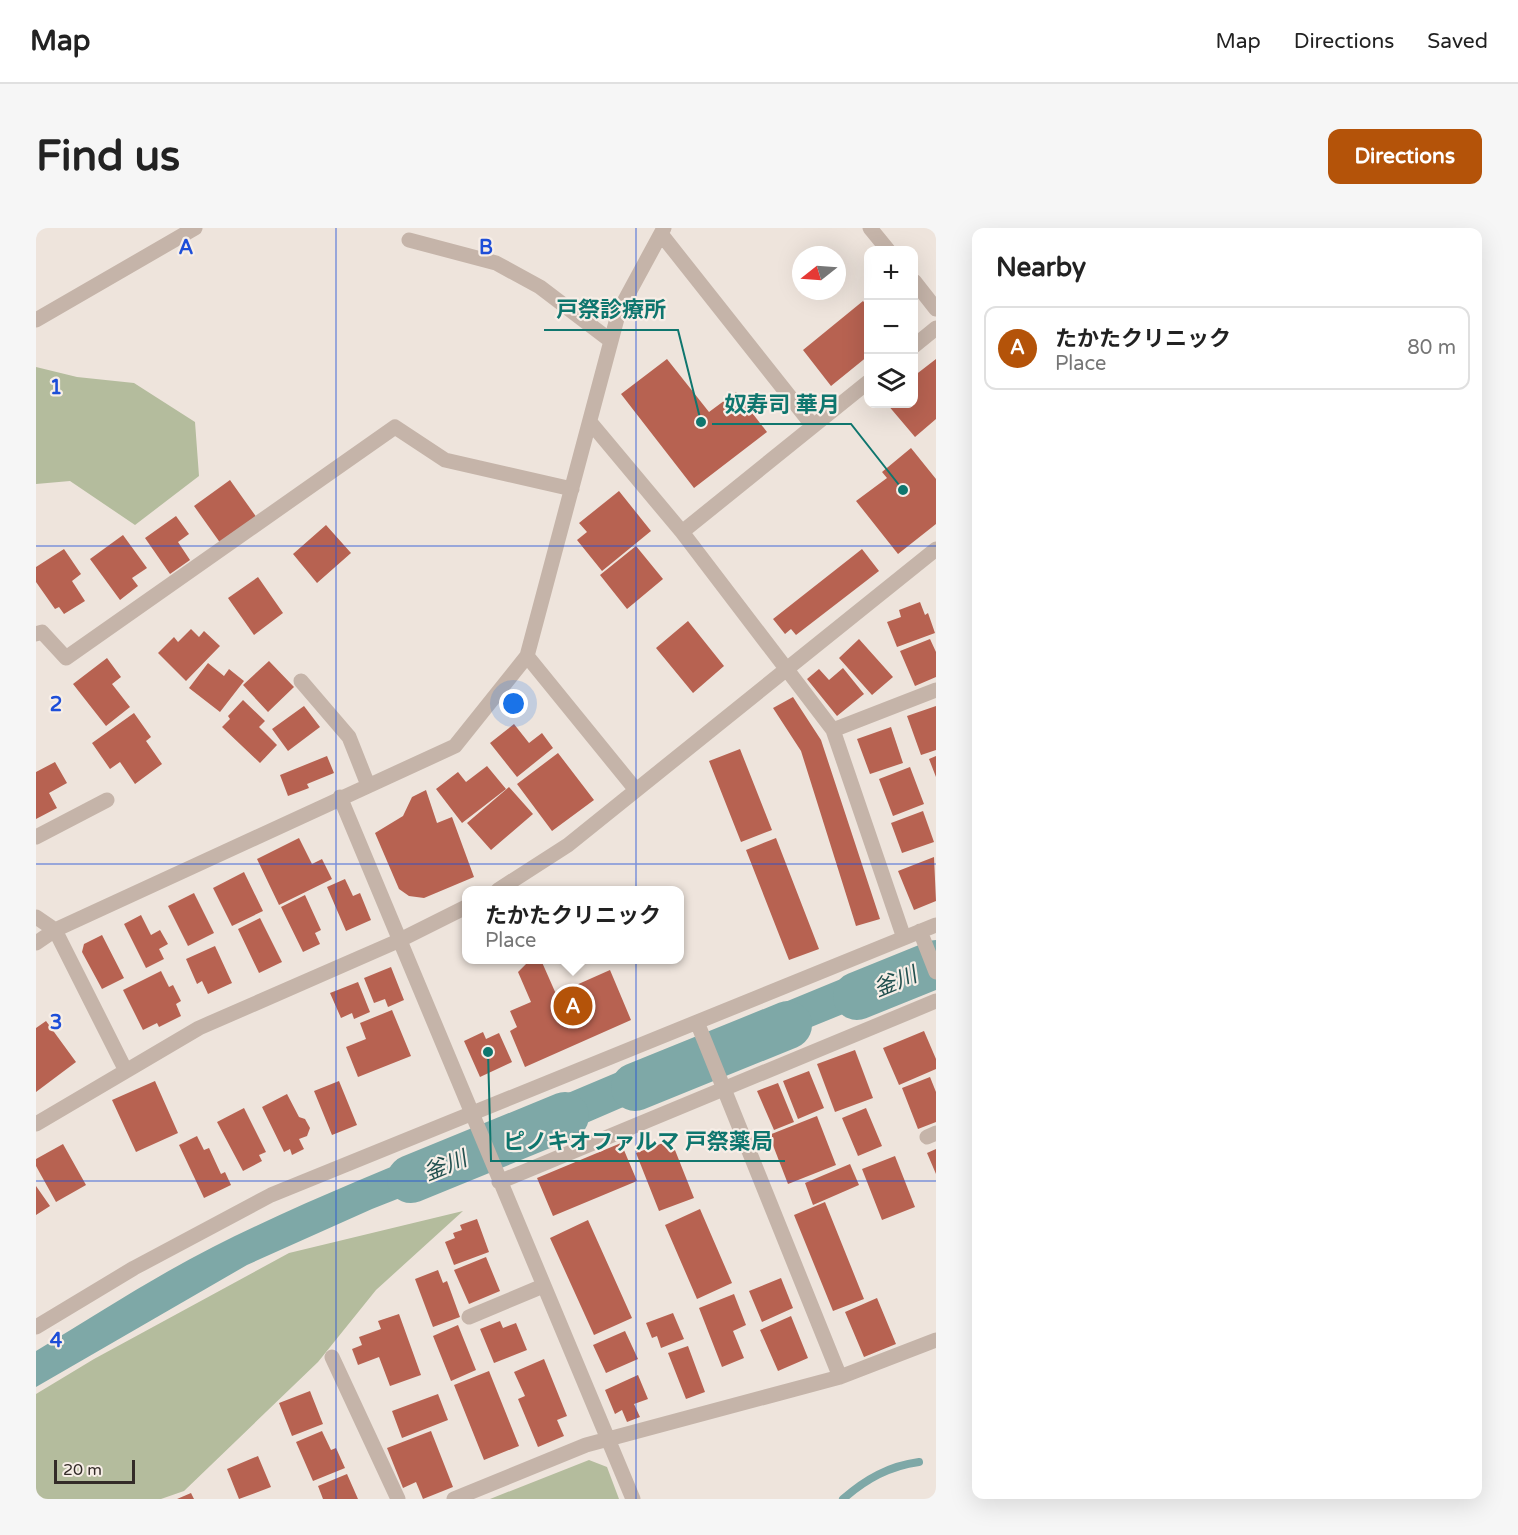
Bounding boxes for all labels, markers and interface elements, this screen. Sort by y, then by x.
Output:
text: Map [30,24,90,58]
text: Map [1215,29,1261,54]
text: Directions [1294,29,1394,54]
text: Saved [1427,29,1488,54]
button: Directions [1328,129,1482,184]
text: Find us [36,131,180,182]
text: A [179,236,194,260]
text: B [479,236,493,260]
north arrow [792,246,846,300]
map controls [864,246,918,408]
button: + [864,246,918,300]
text: Nearby [996,252,1086,283]
callout: 戸祭診療所 [544,290,678,330]
text: 戸祭診療所 [556,297,666,323]
button: − [864,300,918,354]
text: たかたクリニック [1055,326,1231,352]
text: A [1010,336,1025,360]
text: 80 m [1407,336,1456,360]
text: Place [1055,352,1106,376]
button: layers [864,354,918,408]
text: 1 [50,376,62,400]
callout: 奴寿司 華月 [712,384,851,424]
text: 奴寿司 華月 [724,392,840,418]
your location [499,689,528,718]
text: 2 [50,693,62,717]
popup [462,886,684,964]
text: たかたクリニック [485,903,661,929]
text: Place [485,929,536,953]
water label: 釜川 [870,961,922,1002]
pin: A [554,984,592,1028]
text: 3 [50,1011,62,1035]
callout: ピノキオファルマ 戸祭薬局 [491,1121,785,1161]
text: ピノキオファルマ 戸祭薬局 [503,1129,773,1155]
water label: 釜川 [420,1145,472,1186]
text: 4 [50,1329,63,1353]
scale bar [54,1457,135,1484]
text: 20 m [63,1460,102,1480]

